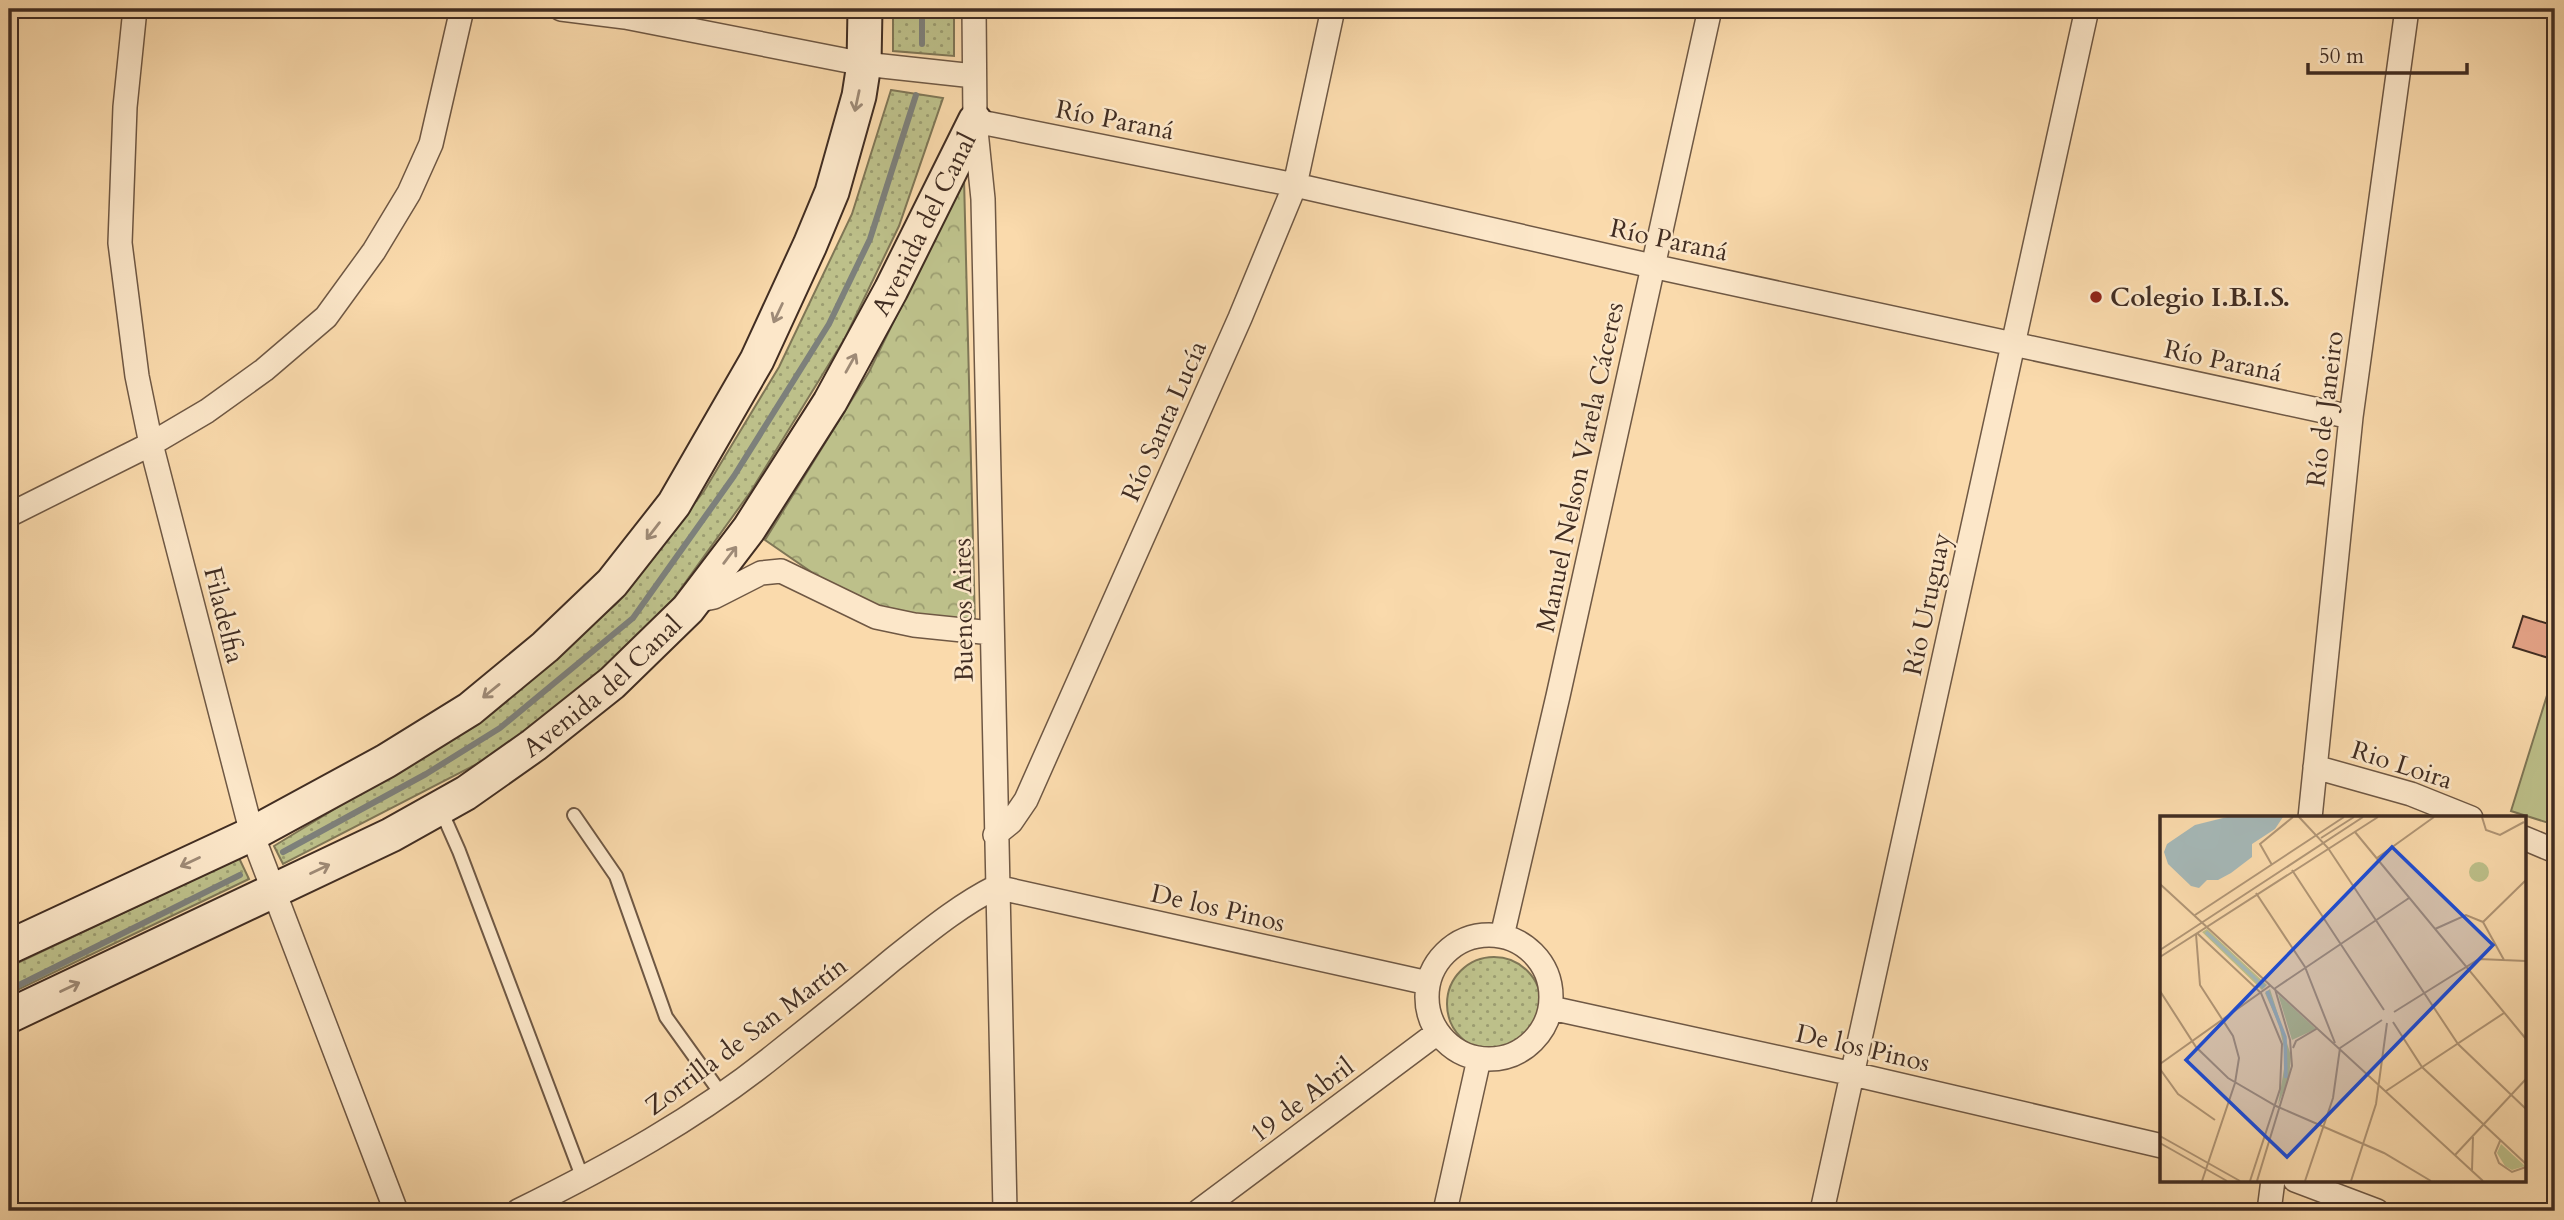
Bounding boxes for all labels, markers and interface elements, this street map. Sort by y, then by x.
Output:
scale bar [2308,32,2468,76]
text: 50 m [2319,42,2364,71]
one-way arrow [850,89,864,112]
street label: Río Paraná [1053,91,1177,149]
street label: Avenida del Canal [863,126,984,322]
street label: Río Paraná [1607,210,1731,270]
place label: Colegio I.B.I.S. [2110,280,2290,315]
marker: Colegio I.B.I.S. [2088,289,2104,305]
street label: Manuel Nelson Varela Cáceres [1528,299,1632,635]
one-way arrow [771,302,784,324]
street label: Río de Janeiro [2298,329,2352,489]
street label: Río Paraná [2161,331,2285,391]
street label: Río Santa Lucía [1113,335,1215,507]
one-way arrow [845,353,858,374]
one-way arrow [645,521,660,540]
street label: Río Uruguay [1895,529,1959,679]
street label: Buenos Aires [944,538,982,682]
one-way arrow [722,546,737,565]
street label: Filadelfia [195,563,253,667]
street label: Avenida del Canal [516,607,690,765]
one-way arrow [483,683,501,698]
street label: Rio Loira [2347,732,2457,798]
inset map [2160,816,2526,1182]
one-way arrow [180,856,201,870]
one-way arrow [309,862,330,875]
street label: De los Pinos [1148,876,1288,940]
street label: Zorrilla de San Martín [638,948,854,1124]
one-way arrow [59,980,81,993]
street label: De los Pinos [1793,1016,1933,1080]
street label: 19 de Abril [1243,1049,1362,1151]

